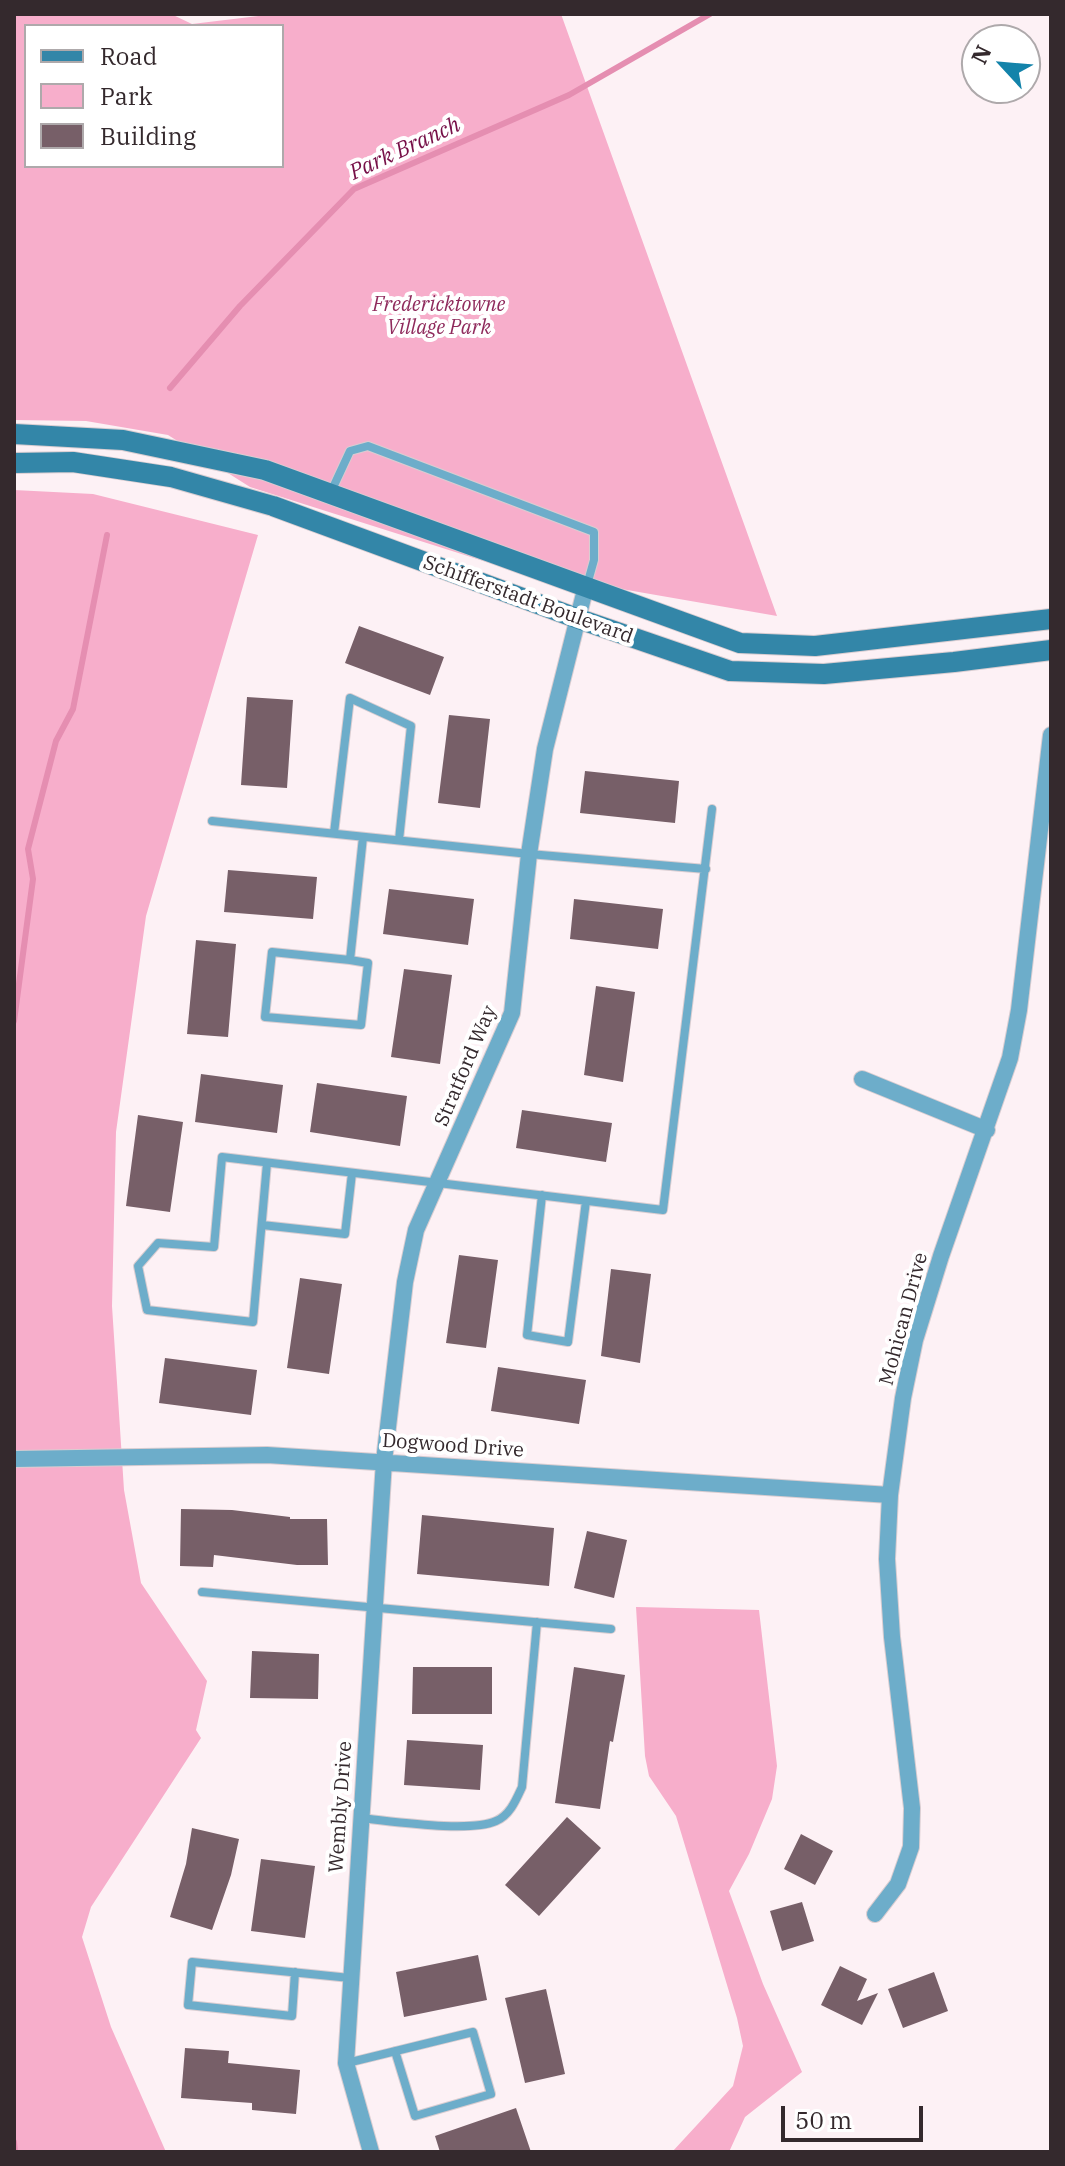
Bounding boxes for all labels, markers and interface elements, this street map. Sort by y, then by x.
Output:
legend [24,24,284,168]
north arrow [961,24,1041,104]
text: Road [100,40,157,72]
text: N [964,40,998,68]
text: Park [100,80,152,112]
water label: Park Branch [345,112,465,186]
text: Building [100,120,196,152]
park label: Fredericktowne Village Park [373,293,505,340]
street label: Schifferstadt Boulevard [420,551,636,649]
street label: Stratford Way [430,1002,502,1130]
street label: Mohican Drive [875,1250,933,1388]
street label: Dogwood Drive [381,1429,525,1463]
street label: Wembly Drive [324,1740,358,1874]
scale bar [785,2090,927,2140]
text: 50 m [795,2104,852,2136]

